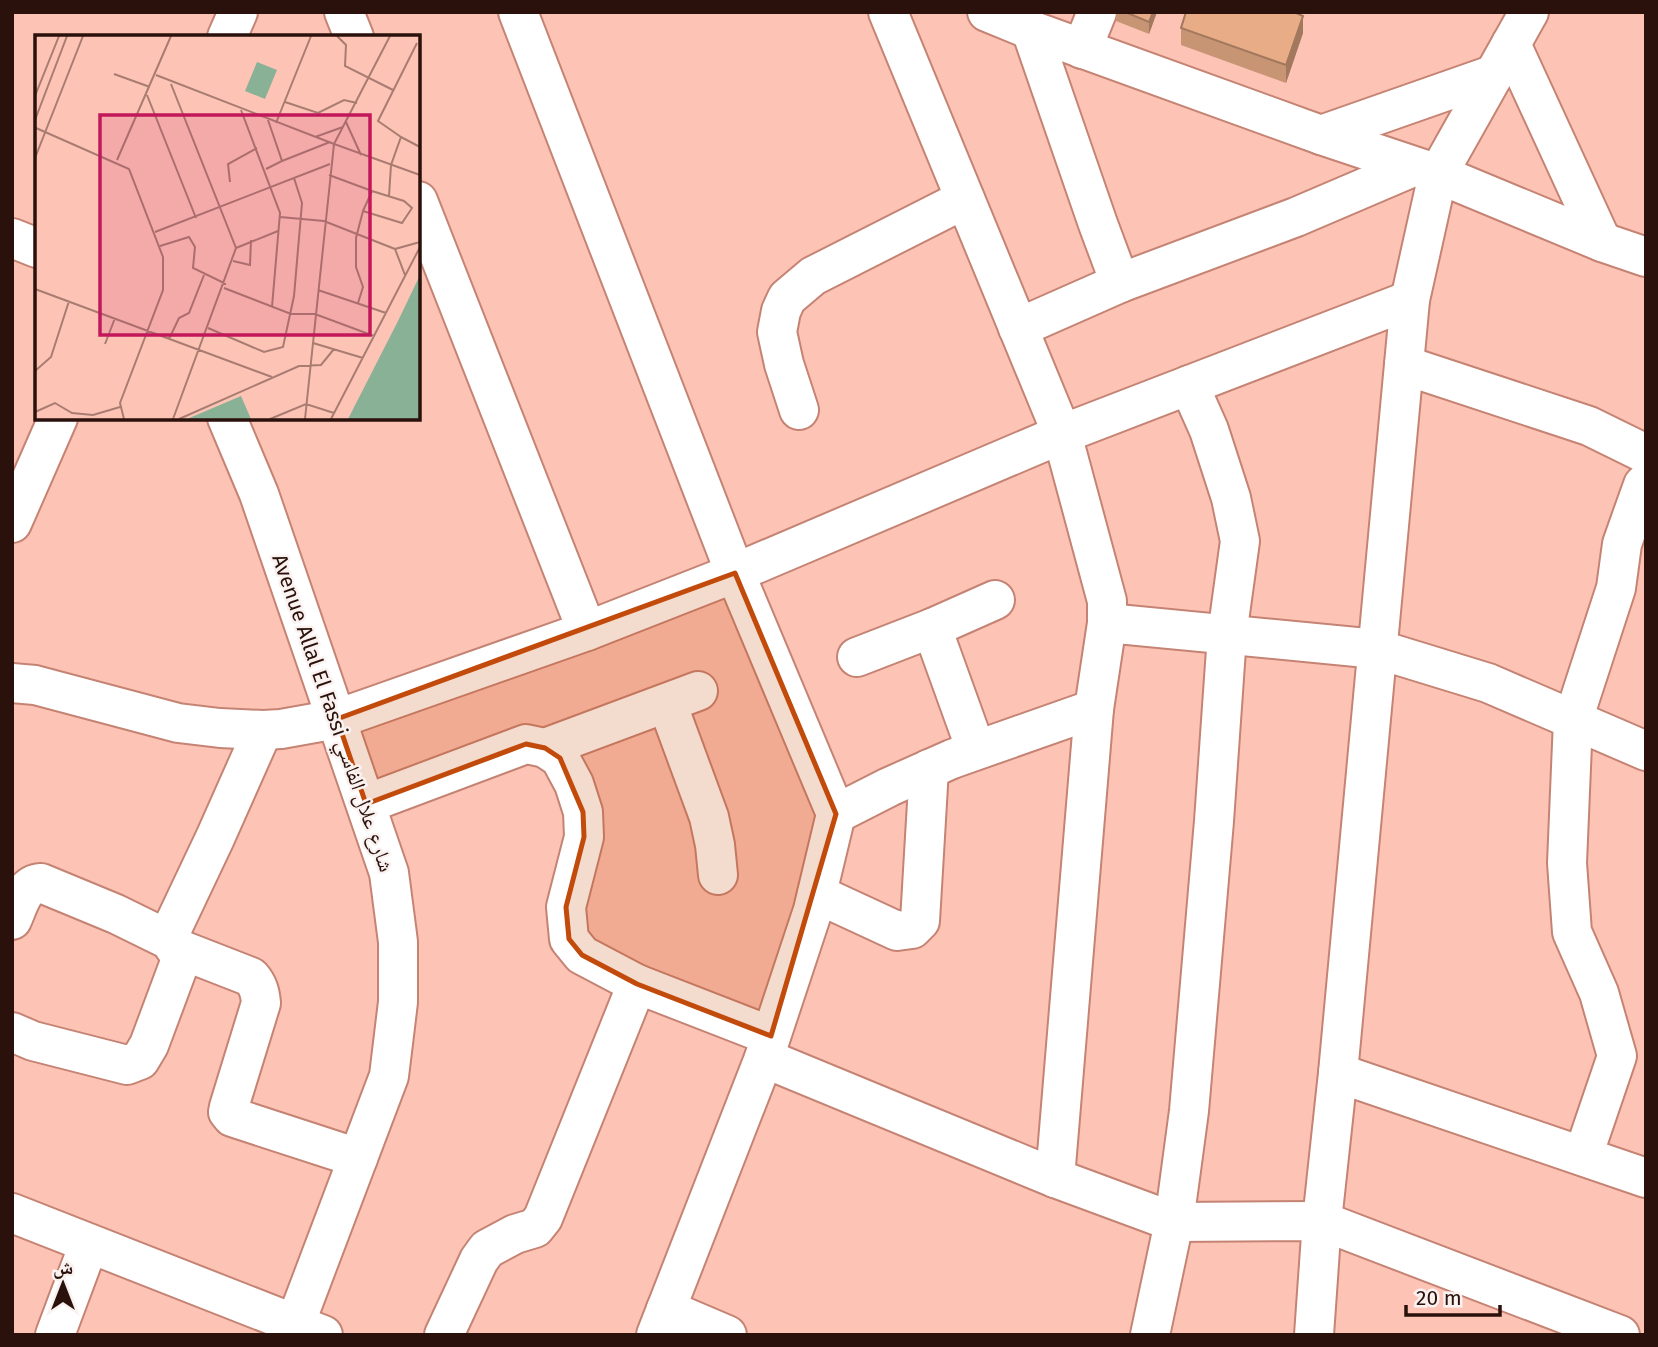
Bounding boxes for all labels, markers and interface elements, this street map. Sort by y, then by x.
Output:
inset map [35,35,420,420]
street label: Avenue Allal El Fassi شارع علال الفاسي [263,551,400,876]
north arrow [28,1249,98,1319]
text: ش [53,1256,73,1279]
scale bar [1406,1274,1500,1318]
text: 20 m [1416,1285,1462,1311]

